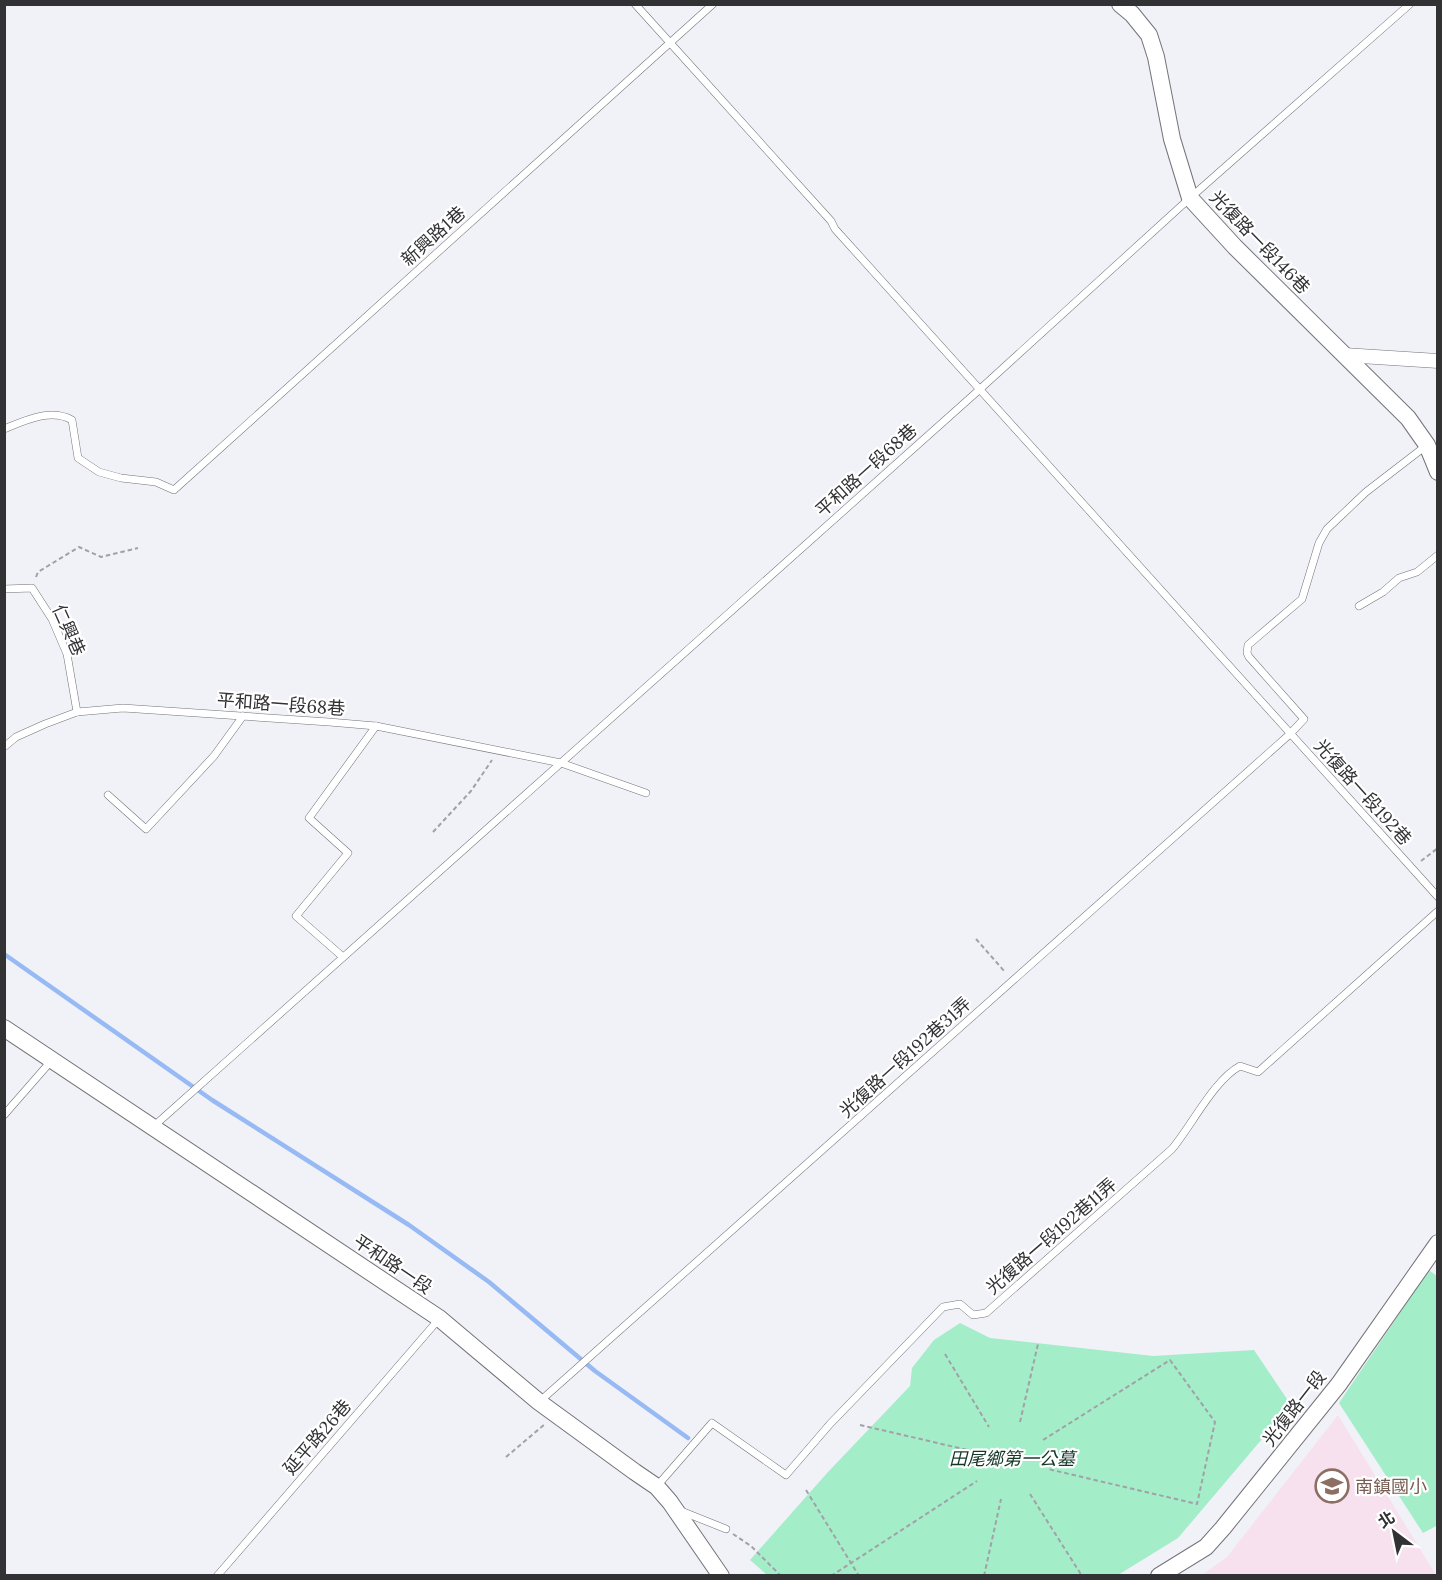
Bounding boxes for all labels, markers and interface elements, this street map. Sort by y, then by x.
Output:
street label: 光復路一段146巷 [1205,186,1315,298]
street label: 新興路1巷 [396,201,470,271]
street label: 平和路一段68巷 [811,418,921,522]
street label: 仁興巷 [48,601,90,659]
street label: 平和路一段68巷 [216,688,346,720]
street label: 光復路一段192巷 [1309,734,1417,850]
street label: 光復路一段192巷31弄 [834,992,976,1122]
street label: 光復路一段192巷11弄 [981,1173,1121,1299]
street label: 平和路一段 [349,1229,437,1299]
street label: 光復路一段 [1257,1365,1331,1451]
street label: 延平路26巷 [278,1395,356,1479]
park label: 田尾鄉第一公墓 [949,1447,1078,1470]
school or university icon: 南鎮國小 [1314,1468,1350,1504]
place label: 南鎮國小 [1355,1475,1427,1498]
north arrow [1364,1502,1424,1562]
text: 北 [1374,1507,1398,1532]

